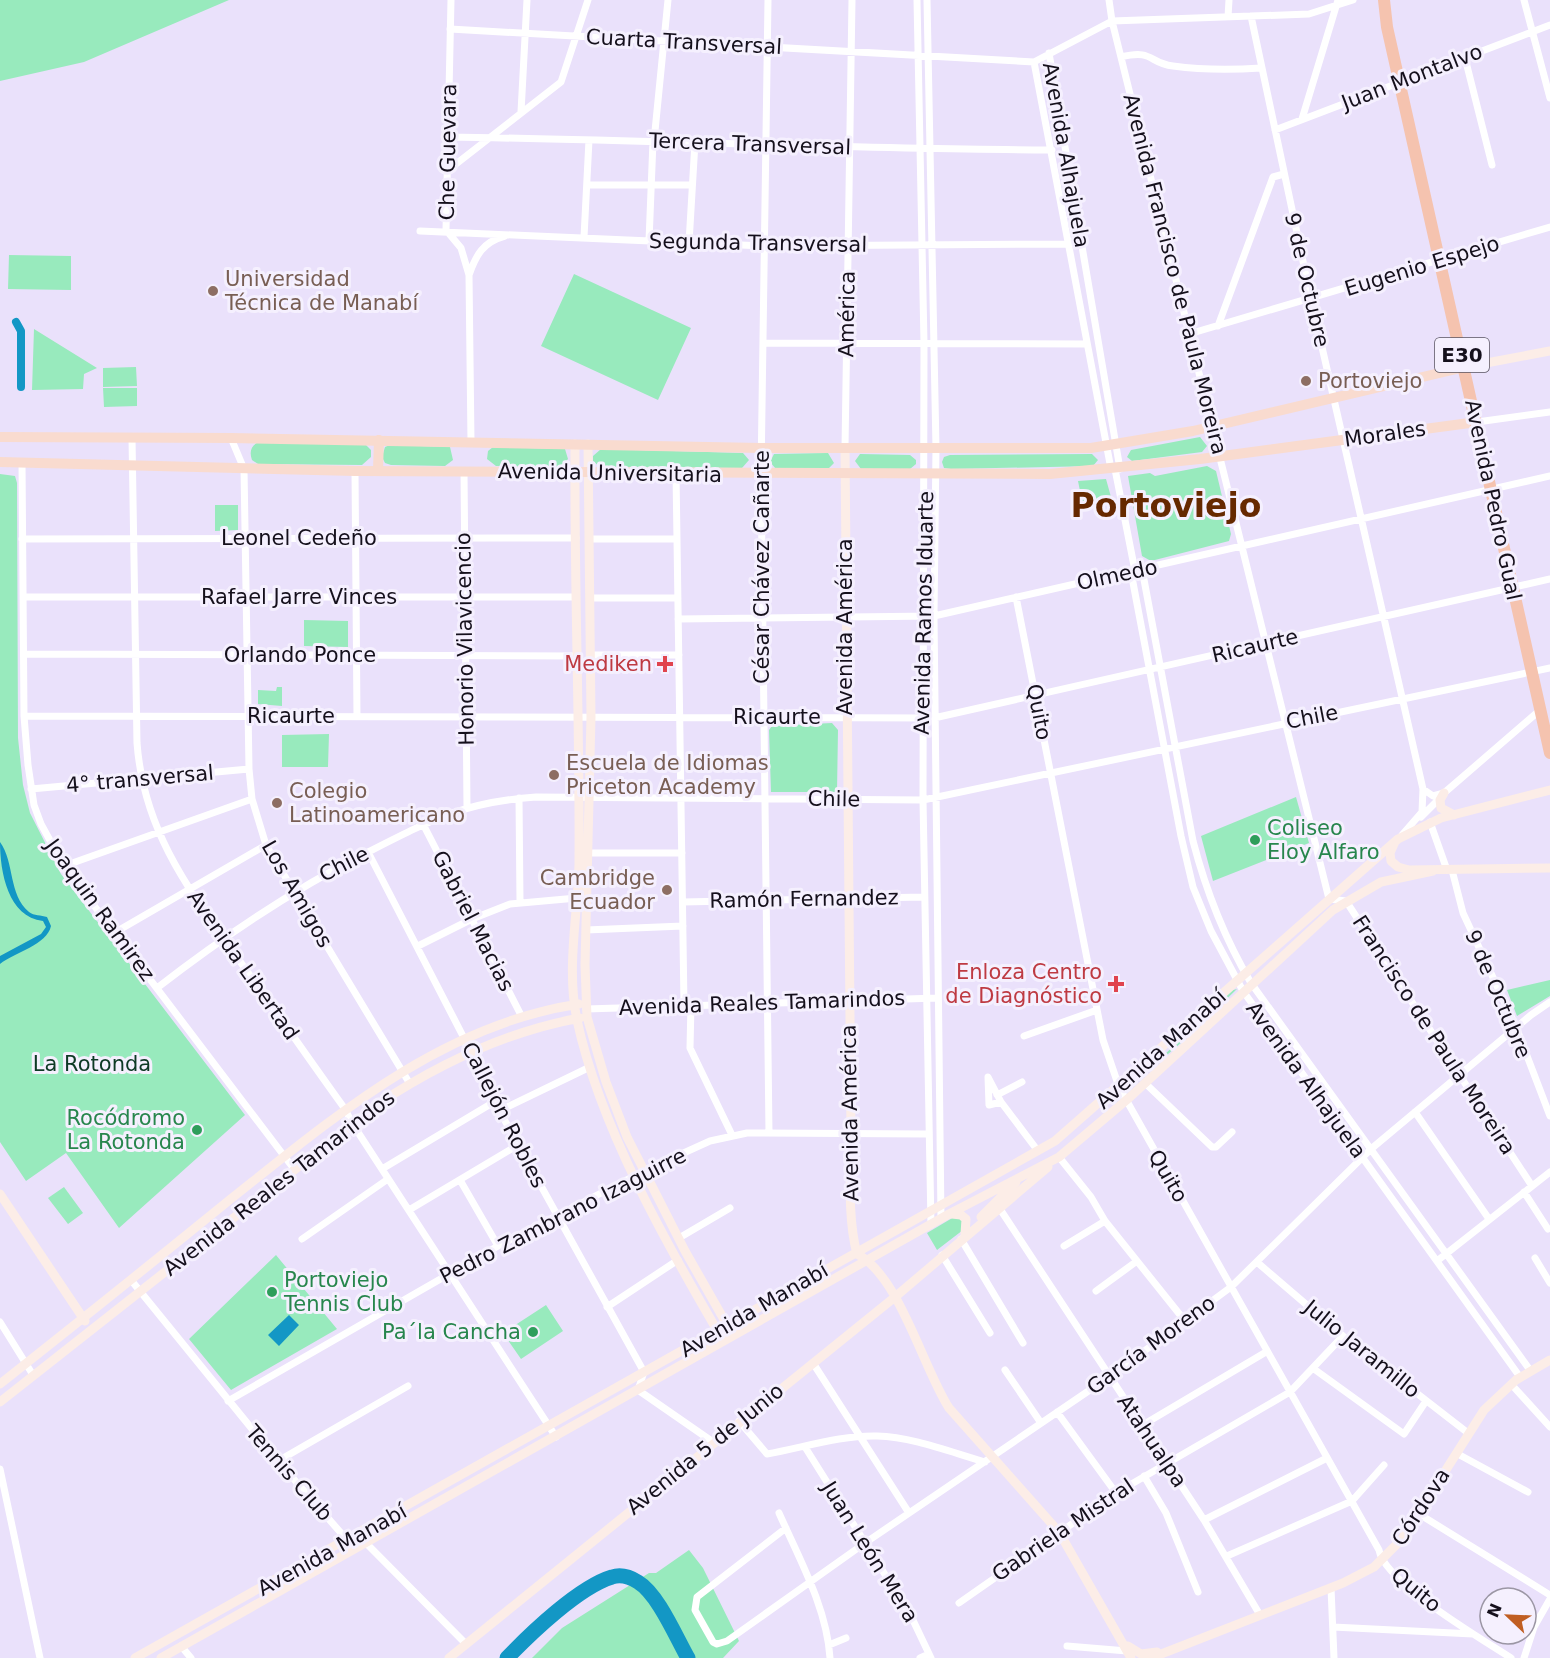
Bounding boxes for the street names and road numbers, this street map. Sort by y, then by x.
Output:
street label: Cuarta Transversal [585,25,783,59]
street label: Juan Montalvo [1336,39,1486,116]
street label: Avenida Alhajuela [1038,61,1094,249]
street label: Che Guevara [435,83,461,221]
street label: Avenida Francisco de Paula Moreira [1118,91,1232,457]
street label: Tercera Transversal [648,128,851,160]
street label: 9 de Octubre [1280,211,1334,349]
street label: Segunda Transversal [649,229,867,257]
street label: Eugenio Espejo [1342,231,1502,301]
street label: América [834,270,860,358]
road number: E30 [1435,338,1489,372]
street label: Avenida Pedro Gual [1460,397,1526,603]
street label: Morales [1343,416,1427,452]
street label: César Chávez Cañarte [750,450,774,684]
street label: Avenida Universitaria [498,459,722,487]
street label: Avenida Ramos Iduarte [910,491,938,735]
street label: Leonel Cedeño [221,526,377,550]
street label: Honorio Vilavicencio [451,532,479,746]
street label: Avenida América [833,538,857,716]
street label: Olmedo [1074,555,1160,595]
street label: Rafael Jarre Vinces [201,585,397,609]
street label: Ricaurte [1209,624,1301,668]
street label: Orlando Ponce [224,643,376,667]
street label: Quito [1022,682,1056,742]
street label: Chile [1284,700,1340,734]
street label: Ricaurte [247,704,335,728]
street label: Ricaurte [733,705,821,729]
street label: 4° transversal [65,761,215,797]
street label: Chile [808,787,860,811]
street label: Joaquin Ramirez [39,833,160,986]
street label: Los Amigos [257,836,337,952]
street label: Chile [315,841,373,887]
street label: Gabriel Macias [427,847,519,995]
street label: Avenida Libertad [182,885,304,1045]
street label: Ramón Fernandez [709,885,899,913]
street label: Francisco de Paula Moreira [1348,911,1520,1159]
street label: 9 de Octubre [1460,926,1536,1062]
street label: Avenida Manabí [1091,983,1232,1114]
street label: Avenida Reales Tamarindos [618,986,906,1020]
street label: Avenida Alhajuela [1241,997,1371,1163]
street label: Avenida América [836,1024,864,1202]
street label: Callejón Robles [457,1038,551,1192]
street label: Avenida Reales Tamarindos [159,1085,399,1281]
street label: Pedro Zambrano Izaguirre [436,1143,690,1289]
street label: Quito [1143,1145,1193,1207]
street label: Avenida Manabí [676,1257,833,1362]
street label: García Moreno [1082,1290,1220,1400]
street label: Julio Jaramillo [1298,1294,1425,1403]
street label: Avenida 5 de Junio [622,1378,788,1520]
street label: Atahualpa [1112,1390,1192,1492]
street label: Tennis Club [240,1419,337,1526]
street label: Córdova [1387,1464,1455,1550]
street label: Gabriela Mistral [988,1474,1138,1586]
street label: Juan León Mera [816,1475,923,1627]
street label: Avenida Manabí [253,1499,412,1601]
street label: Quito [1386,1563,1446,1617]

